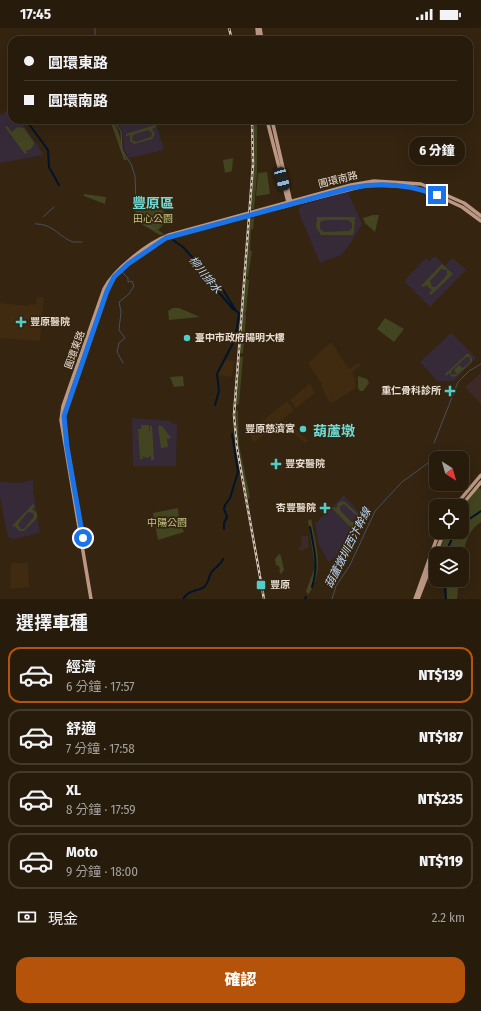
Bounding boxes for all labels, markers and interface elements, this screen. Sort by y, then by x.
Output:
text: 17:45 [20,5,51,23]
text: 圓環東路 [48,54,108,72]
text: 圓環南路 [48,92,108,110]
callout: 6 分鐘 [409,137,465,165]
text: 6 分鐘 [419,143,455,158]
car [273,166,291,192]
street label: 圓環南路 [317,169,359,191]
route end [428,186,446,204]
district label: 豐原區 [132,195,174,212]
park label: 田心公園 [133,213,173,225]
water label: 柳川排水 [186,254,225,297]
marker: 豐原醫院 [15,316,27,328]
place label: 豐原醫院 [30,316,70,328]
street label: 圓環東路 [63,329,87,371]
place label: 臺中市政府陽明大樓 [195,332,285,344]
marker: 臺中市政府陽明大樓 [182,333,192,343]
place label: 重仁骨科診所 [381,385,441,397]
marker: 重仁骨科診所 [444,385,456,397]
place label: 豐原慈濟宮 [245,423,295,435]
district label: 葫蘆墩 [313,423,355,440]
marker: 豐原慈濟宮 [298,424,308,434]
north arrow [429,451,469,491]
map controls [429,451,469,587]
marker: 豐安醫院 [270,458,282,470]
place label: 豐安醫院 [285,458,325,470]
button: locate [429,499,469,539]
place label: 杏豐醫院 [275,502,316,514]
marker: 杏豐醫院 [319,502,331,514]
water label: 葫蘆燉圳西汴幹線 [322,504,375,590]
park label: 中陽公園 [147,517,187,529]
route start [74,529,92,547]
button: layers [429,547,469,587]
marker: 豐原 [255,579,267,591]
place label: 豐原 [270,579,290,591]
text: 選擇車種 [16,612,88,634]
icon: car [18,657,54,693]
text: 經濟 [66,658,96,676]
text: NT$139 [418,666,463,684]
text: 6 分鐘 · 17:57 [66,679,134,694]
icon: car [18,719,54,755]
text: 舒適 [66,720,96,738]
text: NT$187 [419,728,463,746]
text: 7 分鐘 · 17:58 [66,741,135,756]
icon: car [18,781,54,817]
text: XL [66,781,81,799]
text: NT$235 [418,790,463,808]
text: 8 分鐘 · 17:59 [66,802,136,817]
icon: car [18,843,54,879]
text: Moto [66,843,98,861]
text: NT$119 [419,852,463,870]
text: 9 分鐘 · 18:00 [66,864,138,879]
icon: cash [16,906,38,928]
text: 現金 [48,910,78,928]
text: 2.2 km [432,910,465,925]
button: 確認 [16,957,465,1003]

